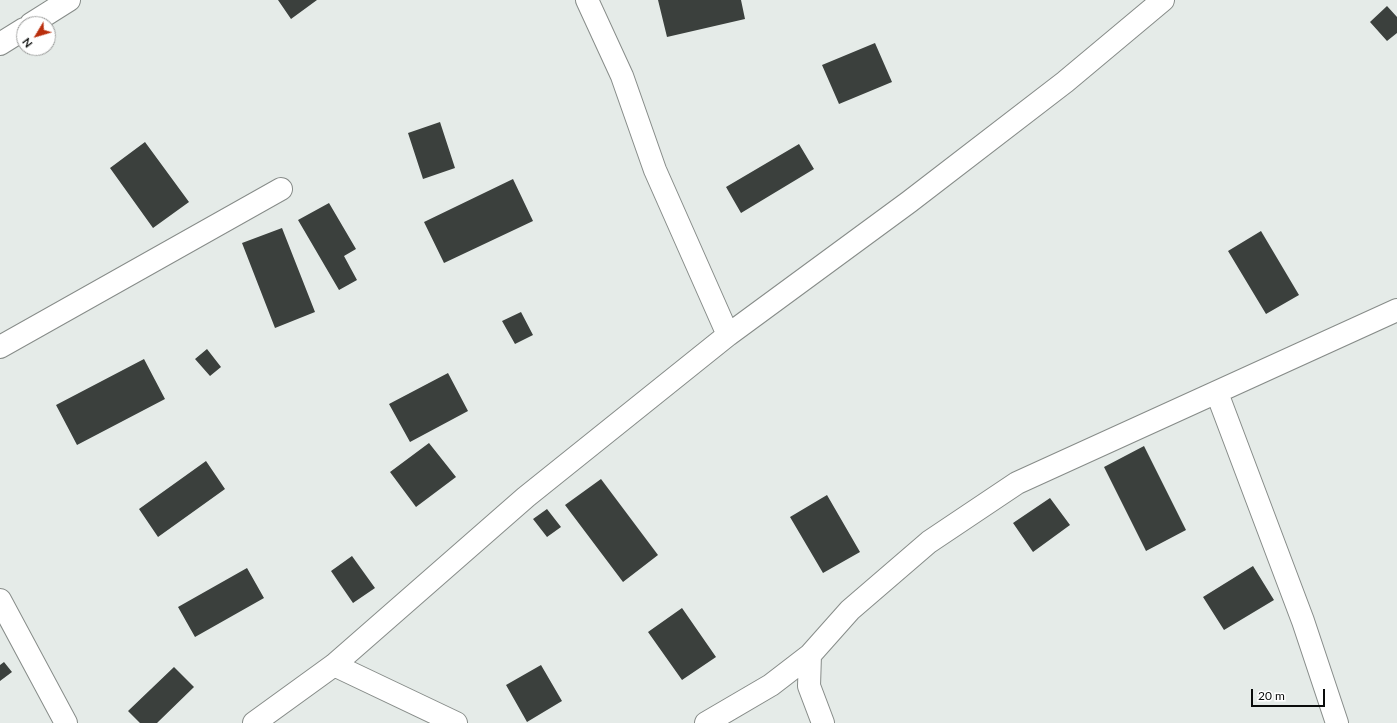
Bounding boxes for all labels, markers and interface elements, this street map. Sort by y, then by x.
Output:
north arrow [16,16,56,56]
text: N [19,36,35,50]
scale bar [1253,681,1327,707]
text: 20 m [1258,688,1285,703]

